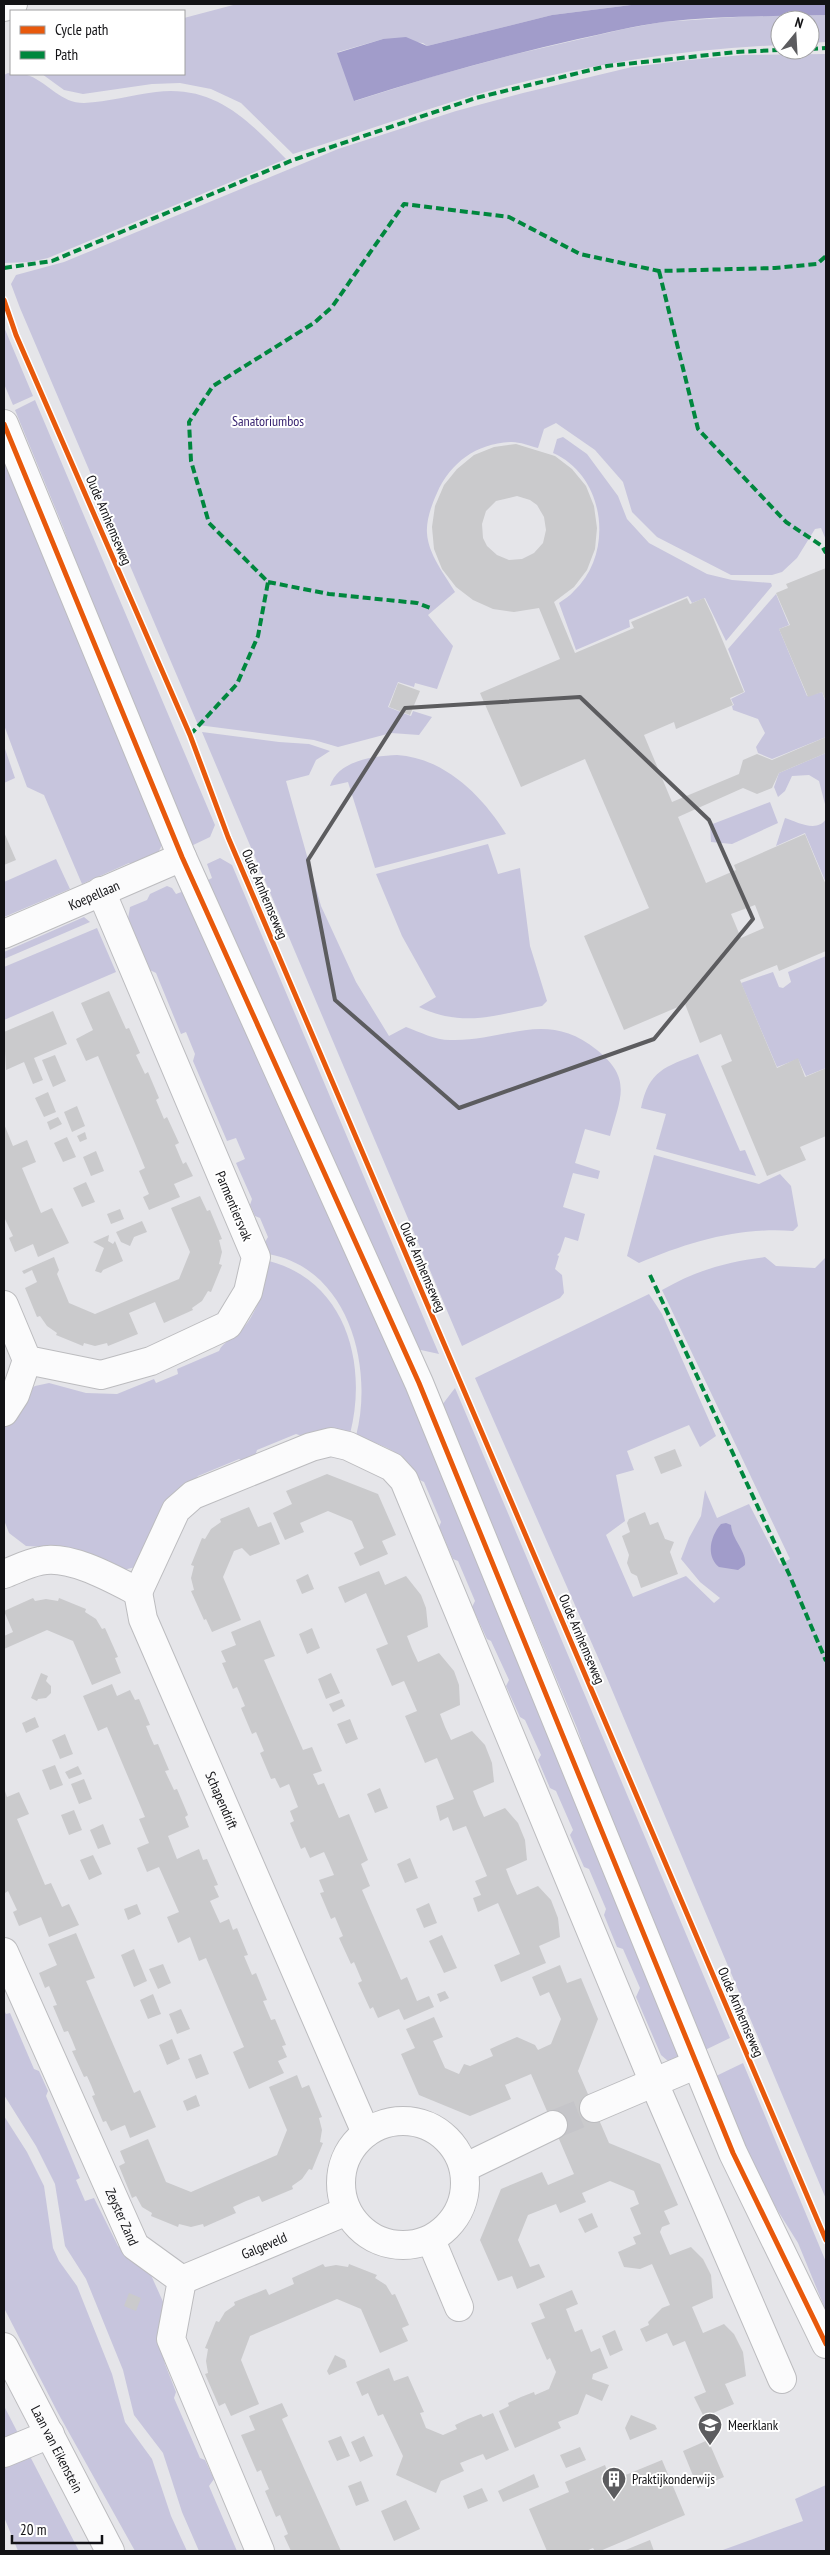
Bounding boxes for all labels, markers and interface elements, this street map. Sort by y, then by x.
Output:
legend [10,10,185,75]
north arrow [770,10,820,60]
text: N [793,13,805,32]
text: Cycle path [55,20,108,39]
text: Path [55,45,78,64]
park label: Sanatoriumbos [232,412,304,430]
street label: Oude Arnhemseweg [82,472,136,568]
street label: Oude Arnhemseweg [238,846,292,942]
street label: Koepellaan [66,876,122,914]
street label: Parmentiersvak [211,1168,257,1244]
street label: Oude Arnhemseweg [396,1219,450,1315]
street label: Oude Arnhemseweg [555,1591,609,1687]
street label: Schapendrift [201,1769,242,1832]
street label: Oude Arnhemseweg [714,1964,768,2060]
street label: Zeyster Zand [101,2185,143,2248]
street label: Galgeveld [239,2228,290,2263]
street label: Laan van Eikenstein [27,2402,87,2496]
school or university icon: Meerklank [697,2412,723,2446]
place label: Meerklank [728,2416,779,2434]
building icon: Praktijkonderwijs [601,2466,627,2500]
place label: Praktijkonderwijs [632,2470,715,2488]
scale bar [12,2512,102,2544]
text: 20 m [20,2520,46,2539]

